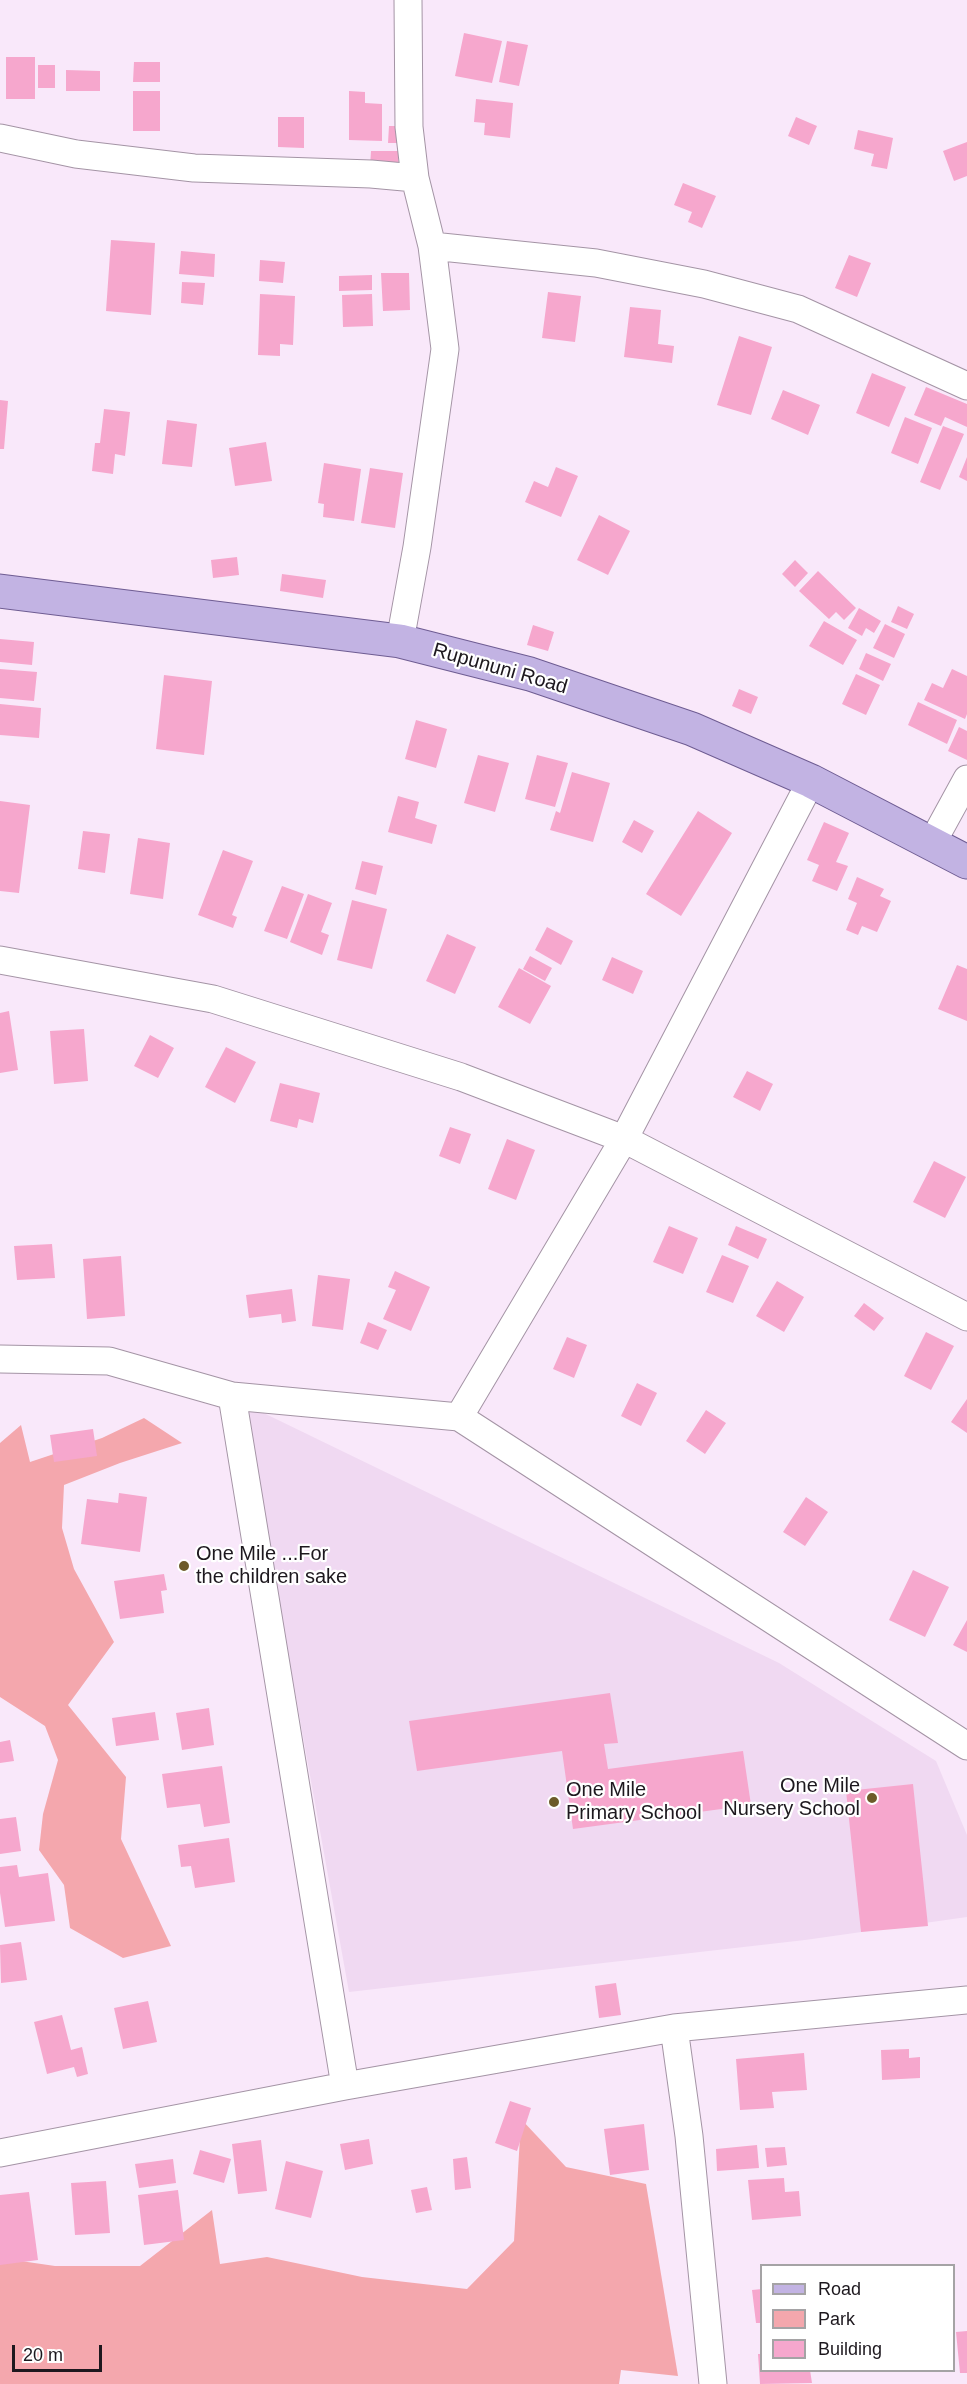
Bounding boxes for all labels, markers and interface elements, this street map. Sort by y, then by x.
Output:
street label: Rupununi Road [430,638,570,700]
place label: One Mile ...For the children sake [196,1542,347,1589]
marker: One Mile ...For the children sake [177,1559,191,1573]
place label: One Mile Nursery School [723,1774,860,1821]
place label: One Mile Primary School [566,1778,702,1825]
marker: One Mile Nursery School [865,1791,879,1805]
marker: One Mile Primary School [547,1795,561,1809]
legend [760,2264,955,2372]
text: Road [818,2279,861,2299]
text: Park [818,2309,855,2329]
scale bar [15,2333,105,2371]
text: Building [818,2339,882,2359]
text: 20 m [23,2345,63,2365]

